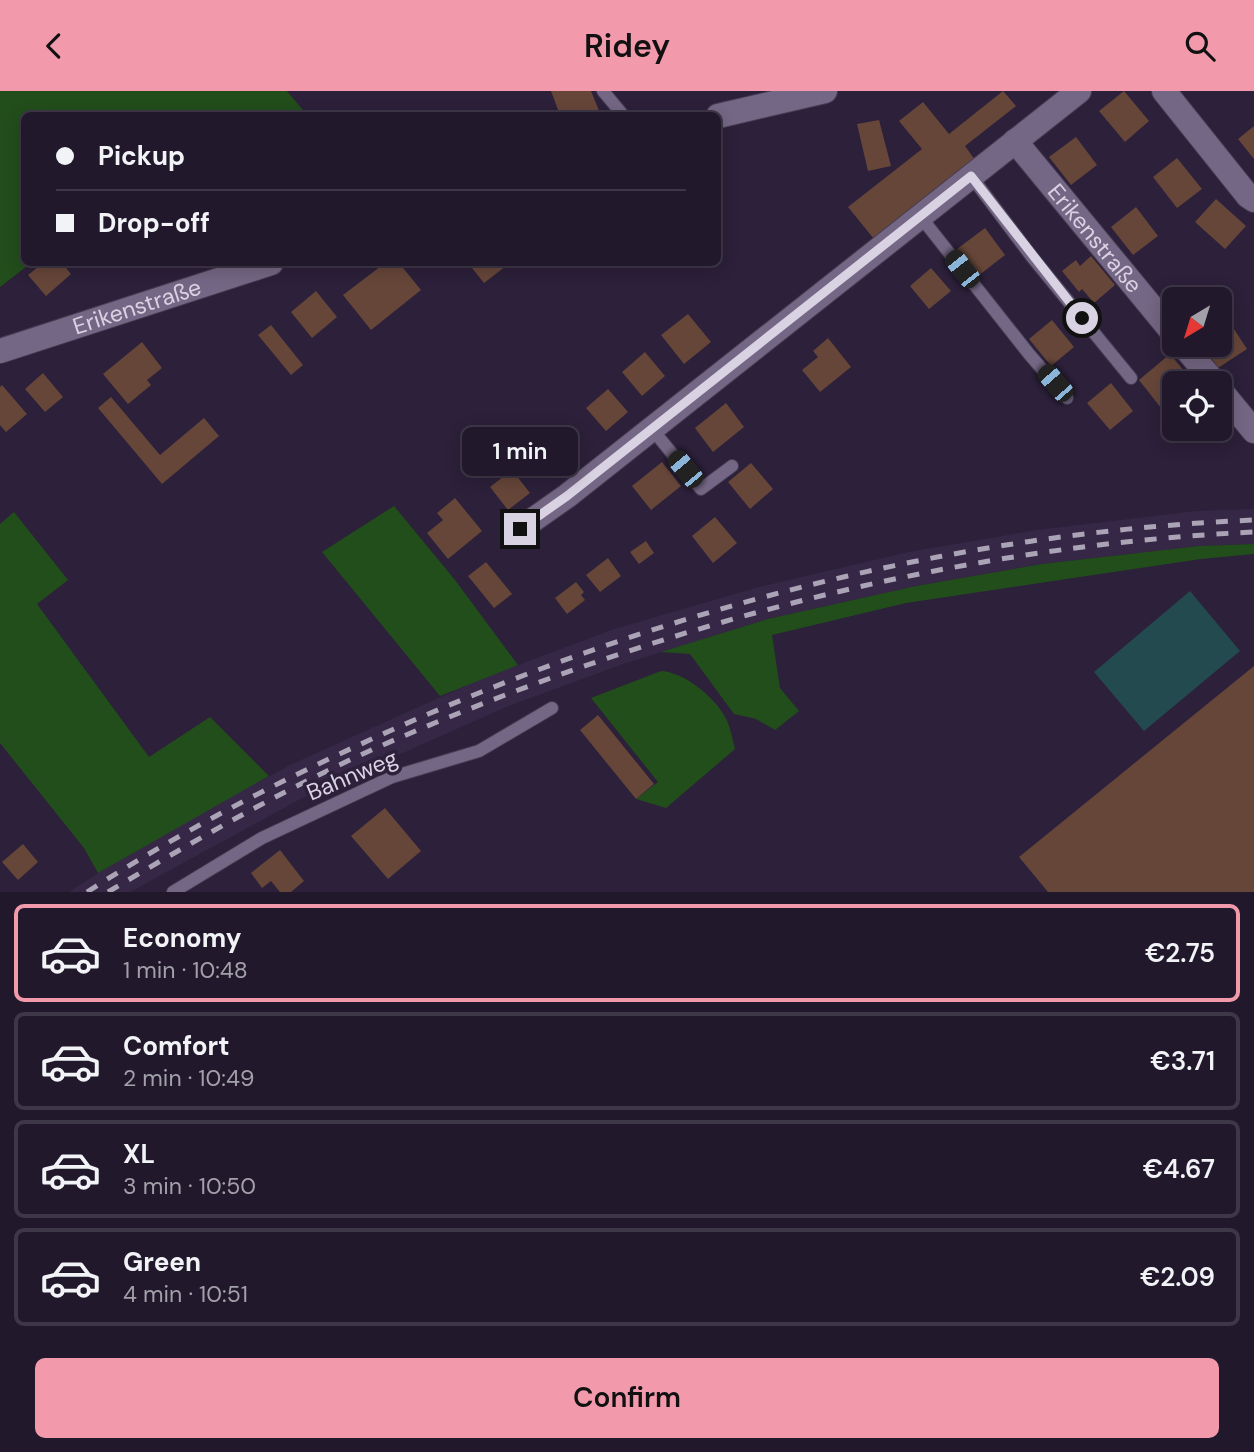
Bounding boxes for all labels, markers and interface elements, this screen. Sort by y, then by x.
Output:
text: Ridey [584,25,670,67]
icon: back [35,27,73,65]
icon: search [1181,27,1219,65]
text: Pickup [98,139,185,173]
street label: Erikenstraße [1041,177,1149,299]
text: Drop-off [98,206,210,240]
car [941,246,984,292]
street label: Erikenstraße [69,272,205,341]
north arrow [1162,287,1232,357]
map controls [1162,287,1232,441]
route start [1066,302,1098,334]
car [1034,360,1077,406]
button: locate [1162,371,1232,441]
callout: 1 min [462,427,578,477]
text: 1 min [493,436,547,466]
car [664,446,707,492]
route end [504,513,536,545]
street label: Bahnweg [302,742,402,808]
text: Economy [123,921,241,955]
icon: car [39,922,102,985]
text: €2.75 [1145,936,1215,970]
text: 1 min · 10:48 [123,955,248,985]
text: Comfort [123,1029,229,1063]
icon: car [39,1030,102,1093]
text: €3.71 [1150,1044,1215,1078]
text: 2 min · 10:49 [123,1063,254,1093]
text: XL [123,1137,155,1171]
icon: car [39,1138,102,1201]
text: €4.67 [1143,1152,1215,1186]
text: 3 min · 10:50 [123,1171,256,1201]
text: Green [123,1245,201,1279]
icon: car [39,1246,102,1309]
text: €2.09 [1140,1260,1215,1294]
text: 4 min · 10:51 [123,1279,248,1309]
button: Confirm [35,1358,1219,1438]

